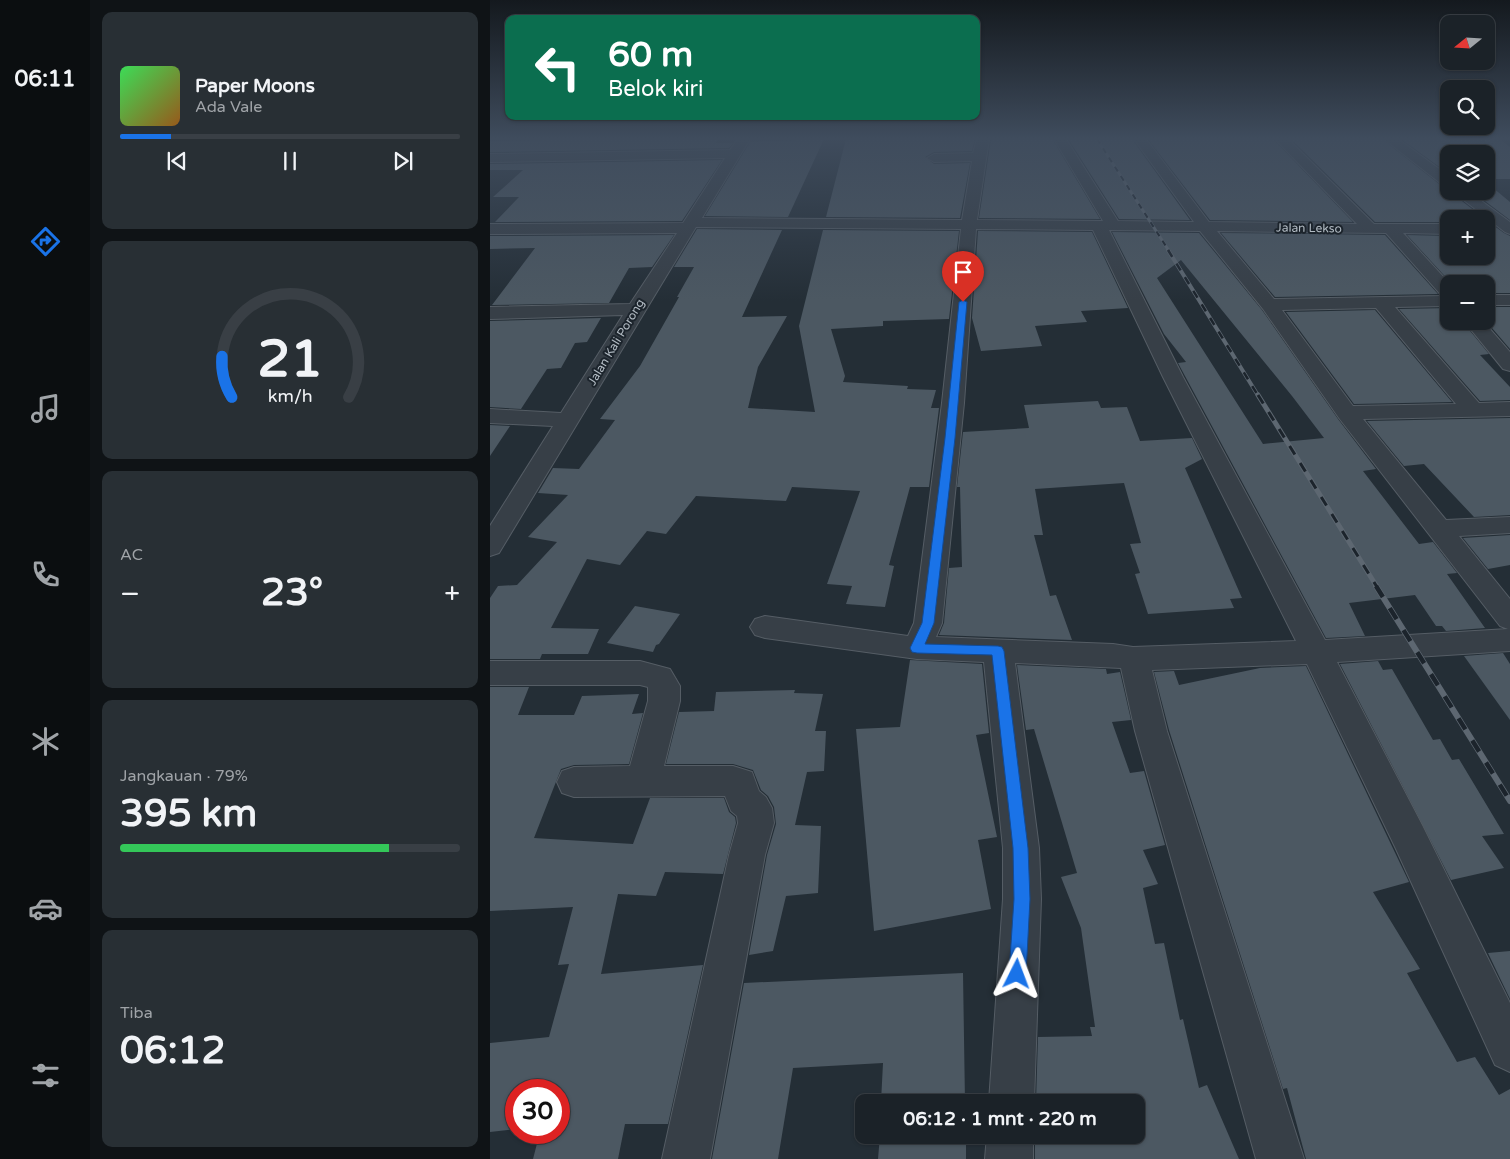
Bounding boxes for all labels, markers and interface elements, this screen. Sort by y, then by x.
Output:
north arrow [1440,15,1495,70]
map controls [1440,15,1495,330]
text: 60 m [608,34,693,76]
icon: left [525,35,590,100]
text: 06:11 [15,66,75,92]
text: Paper Moons [195,75,315,97]
text: Belok kiri [608,76,704,102]
button: search [1440,80,1495,135]
text: Ada Vale [195,97,262,117]
button: layers [1440,145,1495,200]
icon: previous [163,147,191,175]
icon: pause [276,147,304,175]
icon: next [389,147,417,175]
button: + [1440,210,1495,265]
street label: Jalan Lekso [1276,220,1342,236]
icon: directions [28,224,63,259]
pin [942,251,984,302]
icon: arrive [949,258,977,286]
button: − [1440,275,1495,330]
street label: Jalan Kali Porong [585,296,647,388]
text: 21 [257,328,323,391]
text: km/h [268,386,312,407]
icon: music [28,391,63,426]
text: AC [120,545,143,565]
icon: phone [28,557,63,592]
text: 23° [261,570,323,616]
text: − [120,577,140,611]
text: + [444,577,460,611]
icon: climate [28,724,63,759]
text: Jangkauan · 79% [120,766,248,786]
text: 395 km [120,791,257,837]
icon: car [28,891,63,926]
position arrow [990,947,1042,999]
text: Tiba [120,1003,153,1023]
text: 06:12 [120,1028,225,1074]
icon: filters [28,1058,63,1093]
speed limit sign: 30 [505,1079,570,1144]
text: 06:12 · 1 mnt · 220 m [903,1108,1097,1130]

